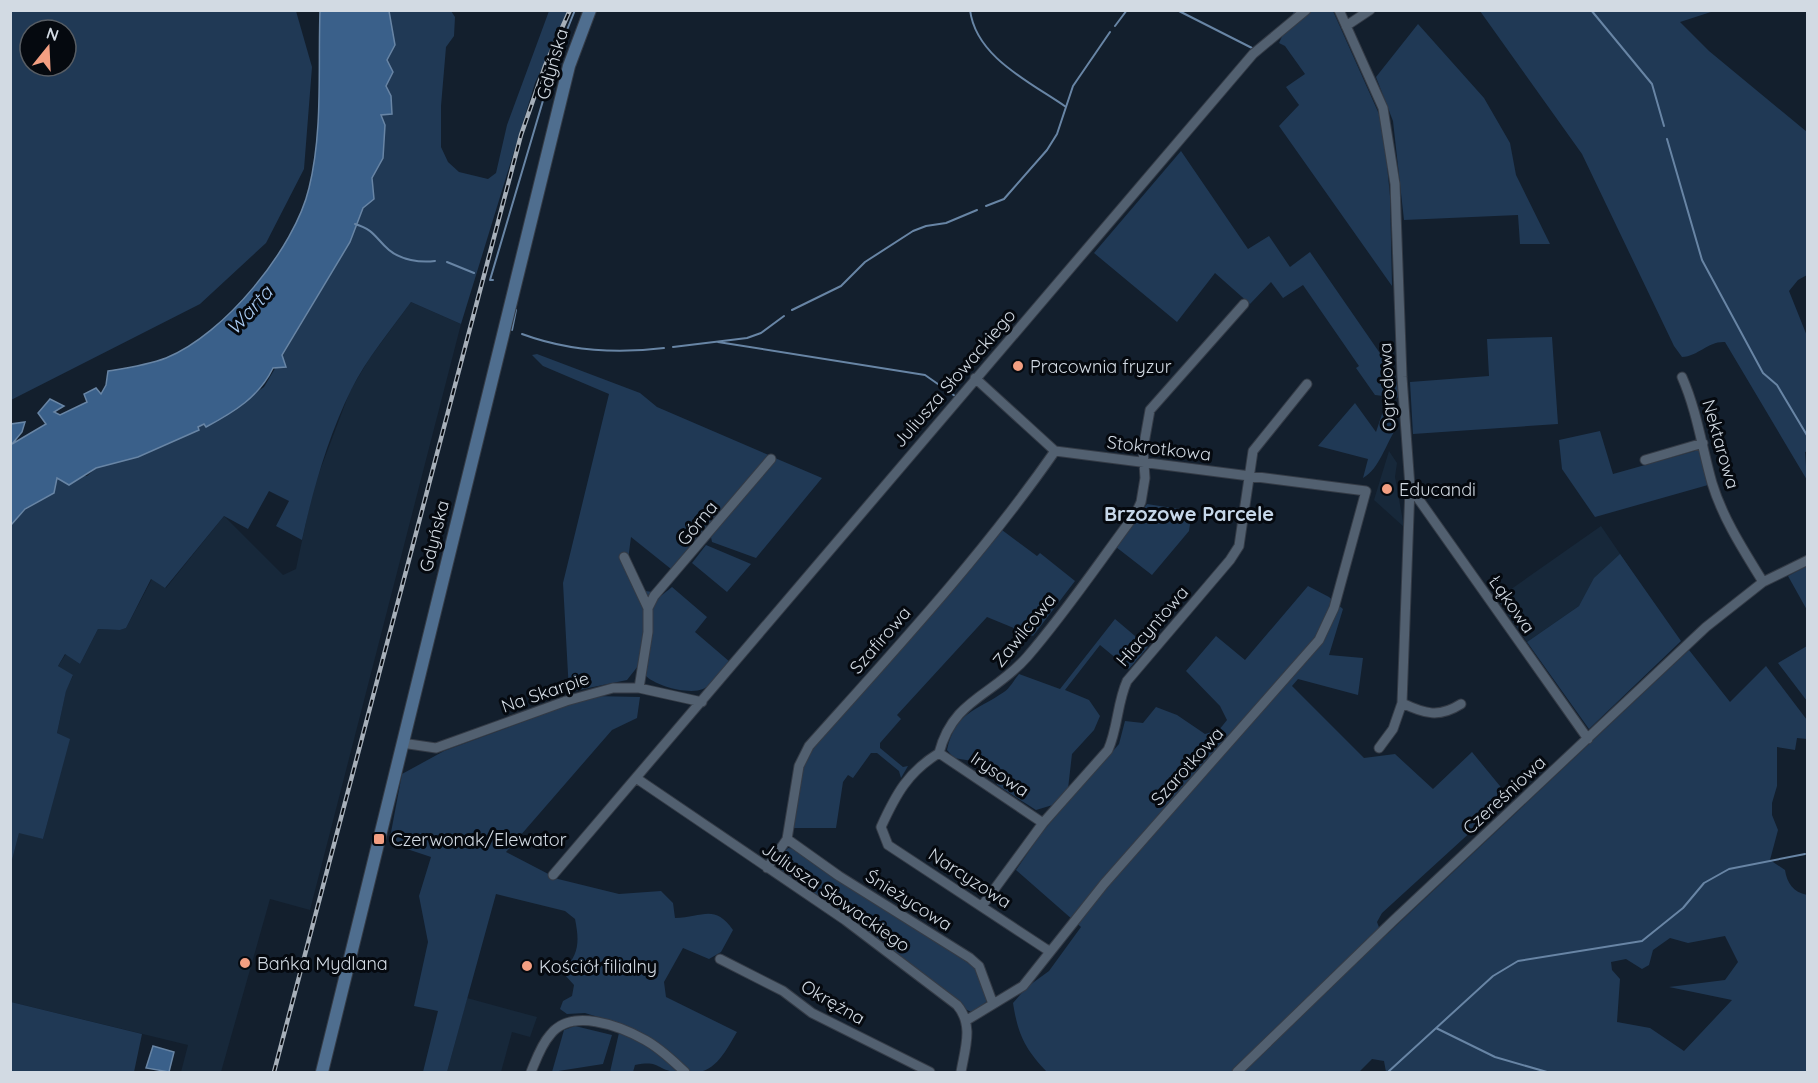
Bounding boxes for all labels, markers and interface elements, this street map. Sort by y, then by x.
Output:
north arrow [18,18,78,78]
text: N [44,22,61,45]
street label: Gdyńska [531,26,573,102]
water label: Warta [220,279,279,340]
street label: Juliusza Słowackiego [888,304,1020,452]
street label: Ogrodowa [1373,342,1401,432]
place label: Pracownia fryzur [1030,355,1172,378]
marker: Pracownia fryzur [1011,359,1025,373]
street label: Nektarowa [1697,397,1745,491]
street label: Stokrotkowa [1106,430,1212,466]
place label: Educandi [1399,478,1476,501]
marker: Educandi [1380,482,1394,496]
street label: Górna [672,496,722,550]
street label: Gdyńska [414,498,454,574]
district label: Brzozowe Parcele [1104,501,1274,526]
street label: Łąkowa [1484,570,1540,638]
street label: Hiacyntowa [1111,581,1193,671]
street label: Zawilcowa [987,588,1061,672]
street label: Szafirowa [844,602,916,678]
street label: Na Skarpie [498,666,592,718]
street label: Szarotkowa [1146,722,1228,810]
street label: Irysowa [966,746,1034,802]
street label: Czereśniowa [1458,751,1550,839]
place label: Czerwonak/Elewator [391,828,567,851]
marker: Czerwonak/Elewator [372,832,386,846]
street label: Juliusza Słowackiego [757,837,915,957]
street label: Narcyzowa [924,843,1016,913]
street label: Śnieżycowa [861,864,957,936]
place label: Bańka Mydlana [257,952,388,975]
place label: Kościół filialny [539,955,657,978]
marker: Bańka Mydlana [238,956,252,970]
marker: Kościół filialny [520,959,534,973]
street label: Okrężna [797,975,869,1029]

